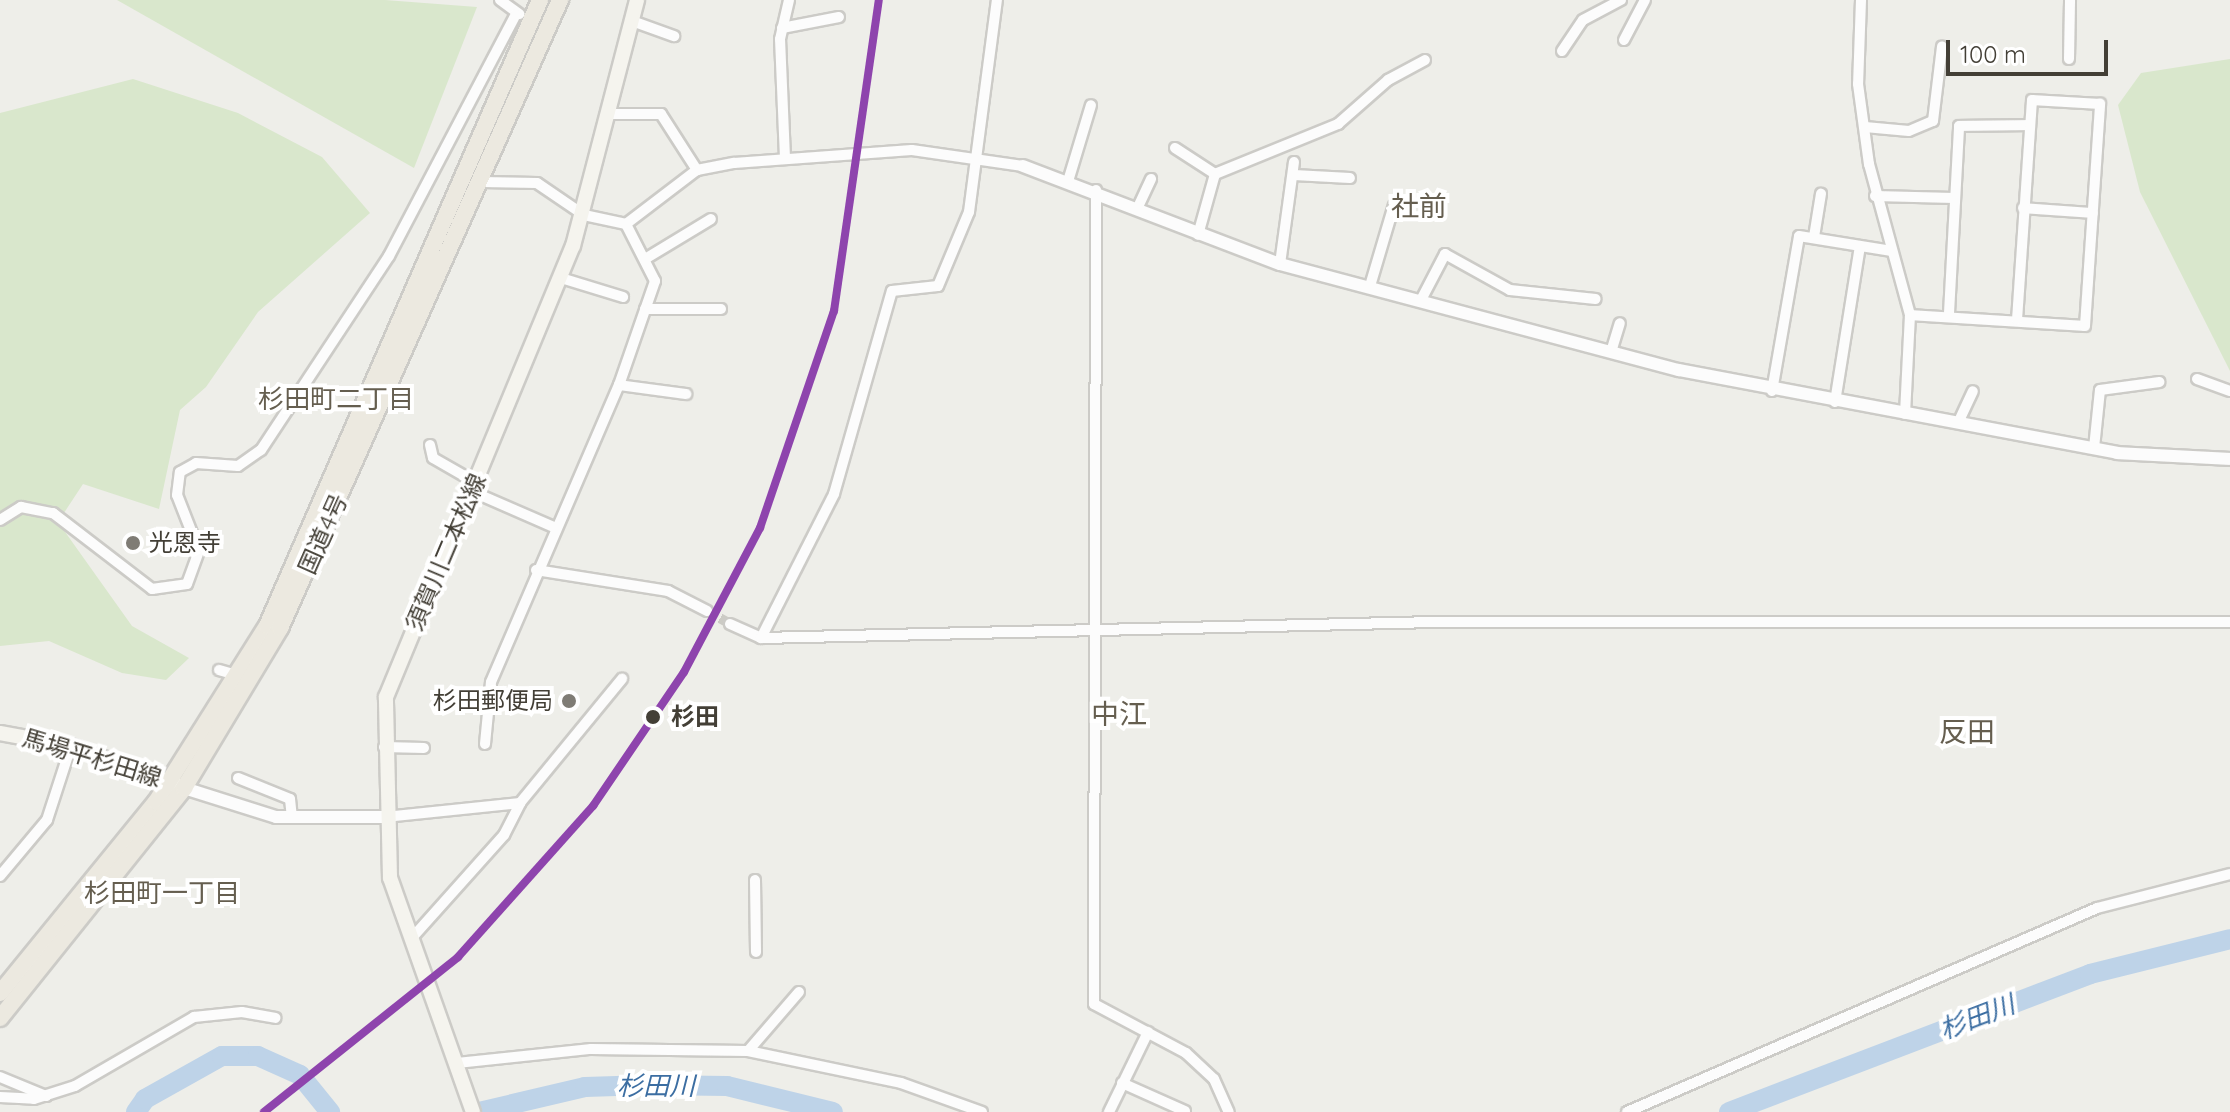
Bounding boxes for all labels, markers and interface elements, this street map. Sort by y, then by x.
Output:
scale bar [1950,24,2112,74]
text: 100 m [1960,39,2026,69]
district label: 社前 [1391,189,1447,223]
district label: 杉田町二丁目 [258,383,414,415]
street label: 須賀川二本松線 [400,469,492,635]
street label: 国道4号 [293,489,353,579]
place label: 光恩寺 [149,529,221,557]
marker: 光恩寺 [124,534,142,552]
place label: 杉田郵便局 [433,687,553,715]
marker: 杉田郵便局 [560,692,578,710]
district label: 中江 [1091,697,1147,731]
place label: 杉田 [671,703,719,731]
marker: 杉田 [642,706,664,728]
district label: 反田 [1939,715,1995,749]
street label: 馬場平杉田線 [19,723,165,793]
district label: 杉田町一丁目 [84,877,240,909]
water label: 杉田川 [1935,988,2019,1046]
water label: 杉田川 [617,1070,695,1102]

